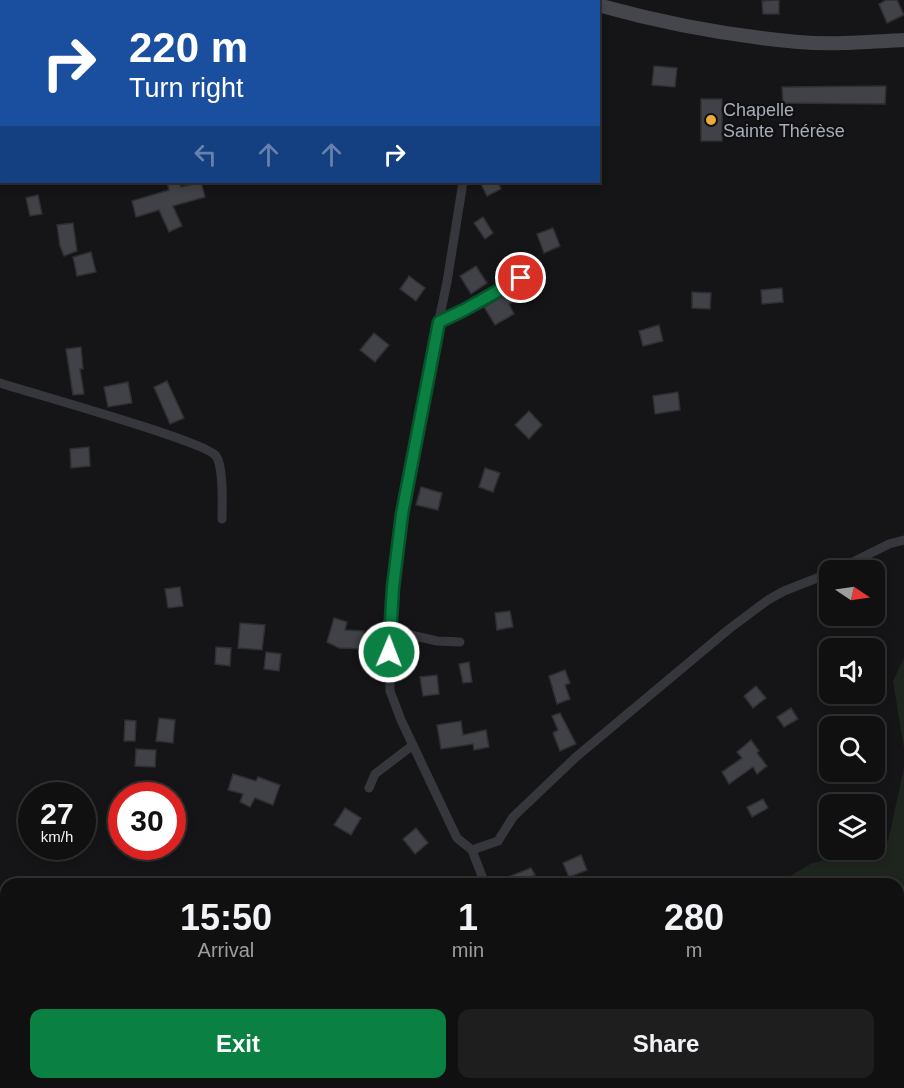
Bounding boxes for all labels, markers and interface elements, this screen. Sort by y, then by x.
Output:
icon: right [30,24,108,102]
text: 220 m [129,24,248,71]
text: Turn right [129,73,244,103]
place label: Chapelle Sainte Thérèse [723,100,845,141]
marker: Chapelle Sainte Thérèse [704,113,718,127]
icon: left [189,138,222,171]
icon: ahead [252,138,285,171]
icon: ahead [315,138,348,171]
icon: right [378,138,411,171]
pin [495,252,546,303]
icon: arrive [504,261,537,294]
north arrow [819,560,885,626]
map controls [819,560,885,860]
position arrow [357,620,421,684]
button: sound [819,638,885,704]
button: search [819,716,885,782]
speed limit sign: 30 [108,782,186,860]
button: layers [819,794,885,860]
text: 27 [40,797,74,830]
text: km/h [41,828,73,845]
text: 15:50 [180,897,272,938]
text: 1 [458,897,478,938]
text: 280 [664,897,724,938]
text: Arrival [198,939,254,961]
text: min [452,939,484,961]
text: m [686,939,702,961]
button: Exit [30,1009,446,1078]
button: Share [458,1009,874,1078]

